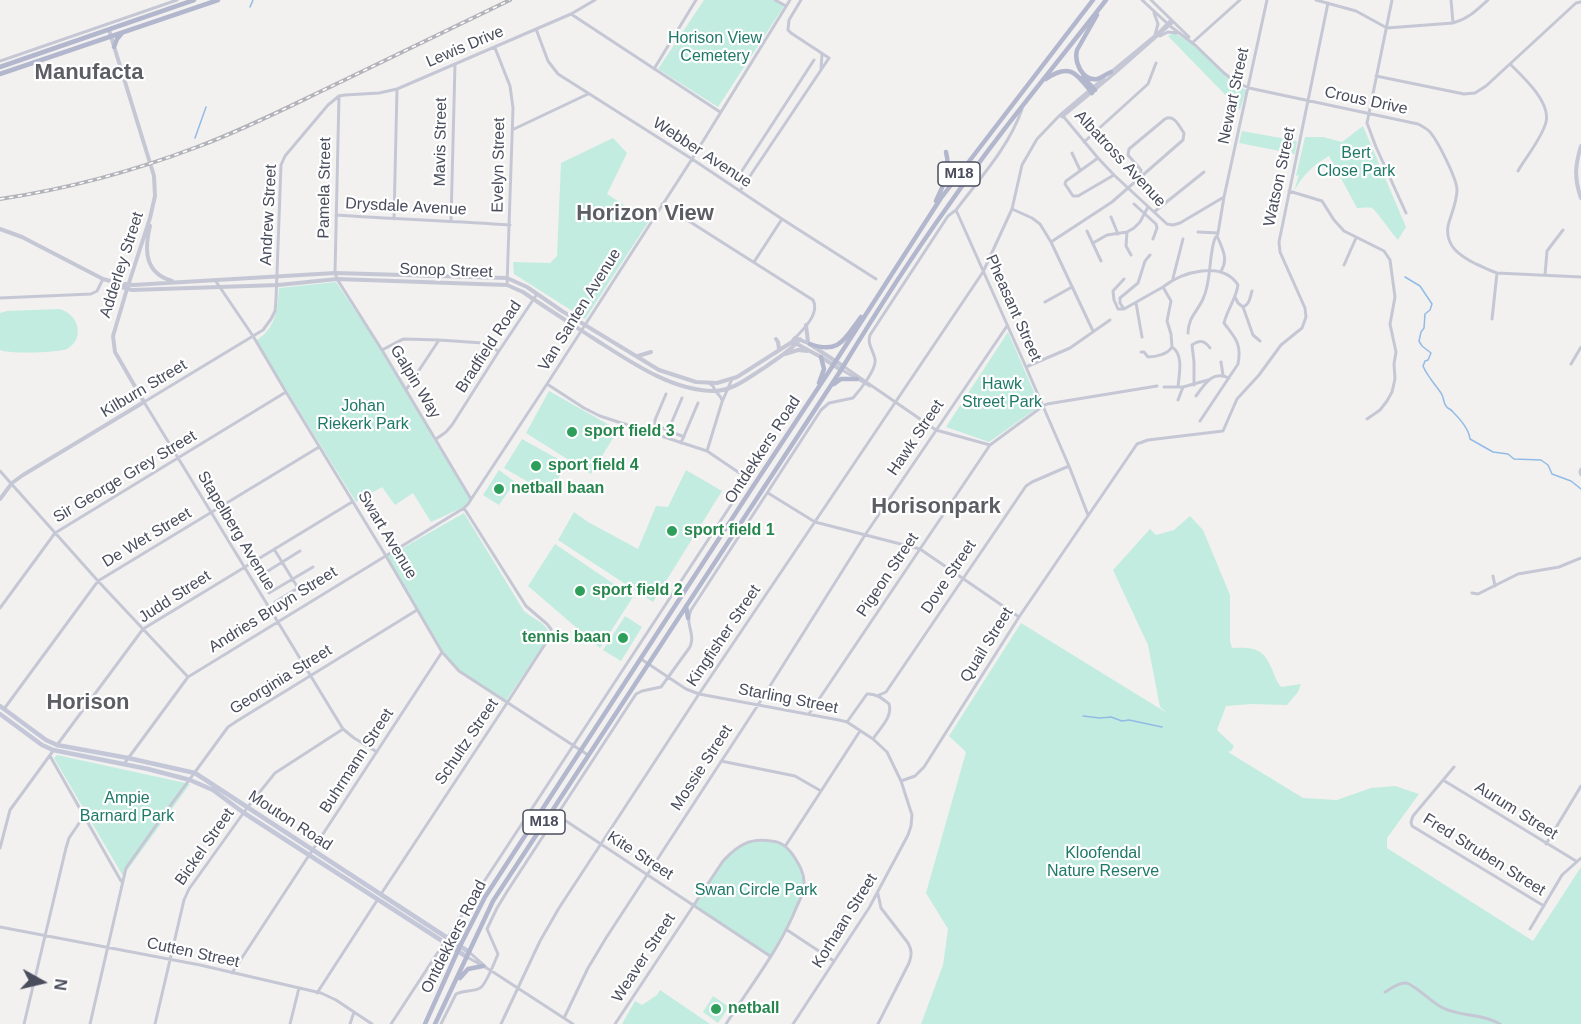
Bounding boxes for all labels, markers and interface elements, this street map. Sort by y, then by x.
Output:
street label: Lewis Drive [423,22,507,72]
park label: Horison View Cemetery [668,29,762,67]
street label: Newart Street [1214,46,1254,146]
district label: Manufacta [35,60,143,86]
street label: Crous Drive [1323,83,1409,119]
street label: Mavis Street [431,97,451,187]
street label: Albatross Avenue [1070,107,1170,211]
street label: Webber Avenue [649,114,755,192]
street label: Evelyn Street [489,117,509,213]
street label: Watson Street [1260,126,1300,228]
street label: Pamela Street [315,137,335,239]
park label: Bert Close Park [1317,144,1395,182]
road number: M18 [938,162,980,186]
street label: Andrew Street [257,164,281,266]
street label: Drysdale Avenue [345,194,467,220]
district label: Horizon View [576,201,714,227]
street label: Adderley Street [96,210,148,320]
street label: Van Santen Avenue [535,245,625,375]
street label: Pheasant Street [981,252,1045,364]
street label: Sonop Street [399,260,493,282]
street label: Bradfield Road [452,297,526,397]
street label: Galpin Way [386,342,444,422]
street label: Kilburn Street [98,356,190,422]
park label: Hawk Street Park [962,375,1042,413]
street label: Ontdekkers Road [721,393,805,507]
park label: Johan Riekerk Park [317,397,409,435]
street label: Hawk Street [884,397,948,479]
place label: sport field 3 [584,422,675,442]
marker: sport field 3 [565,425,579,439]
street label: Sir George Grey Street [50,427,200,527]
place label: sport field 4 [548,456,639,476]
marker: sport field 4 [529,459,543,473]
street label: Stapelberg Avenue [193,468,279,594]
place label: netball baan [511,479,604,499]
marker: netball baan [492,482,506,496]
street label: Swart Avenue [353,487,421,583]
district label: Horisonpark [871,494,1001,520]
street label: De Wet Street [99,504,195,572]
place label: sport field 1 [684,521,775,541]
marker: sport field 1 [665,524,679,538]
street label: Pigeon Street [853,529,923,621]
street label: Dove Street [917,537,981,617]
street label: Andries Bruyn Street [205,563,341,657]
street label: Judd Street [135,567,215,627]
place label: sport field 2 [592,581,683,601]
street label: Kingfisher Street [683,582,765,690]
marker: sport field 2 [573,584,587,598]
street label: Quail Street [956,604,1018,686]
place label: tennis baan [522,628,611,648]
marker: tennis baan [616,631,630,645]
street label: Georginia Street [227,641,335,719]
street label: Starling Street [736,680,840,718]
district label: Horison [46,690,130,716]
street label: Schultz Street [431,695,503,789]
street label: Buhrmann Street [316,705,398,817]
street label: Mossie Street [667,722,737,814]
street label: Aurum Street [1471,778,1561,844]
street label: Mouton Road [244,787,336,855]
park label: Ampie Barnard Park [80,789,174,827]
street label: Bickel Street [171,805,239,889]
road number: M18 [523,810,565,834]
street label: Fred Struben Street [1419,810,1549,900]
street label: Kite Street [603,828,677,884]
park label: Kloofendal Nature Reserve [1047,844,1159,882]
street label: Korhaan Street [808,870,882,972]
street label: Ontdekkers Road [417,877,491,997]
park label: Swan Circle Park [695,881,817,901]
street label: Weaver Street [608,910,680,1006]
street label: Cutten Street [145,934,241,972]
north arrow [12,952,72,1012]
text: N [51,978,70,991]
place label: netball [728,999,780,1019]
marker: netball [709,1002,723,1016]

